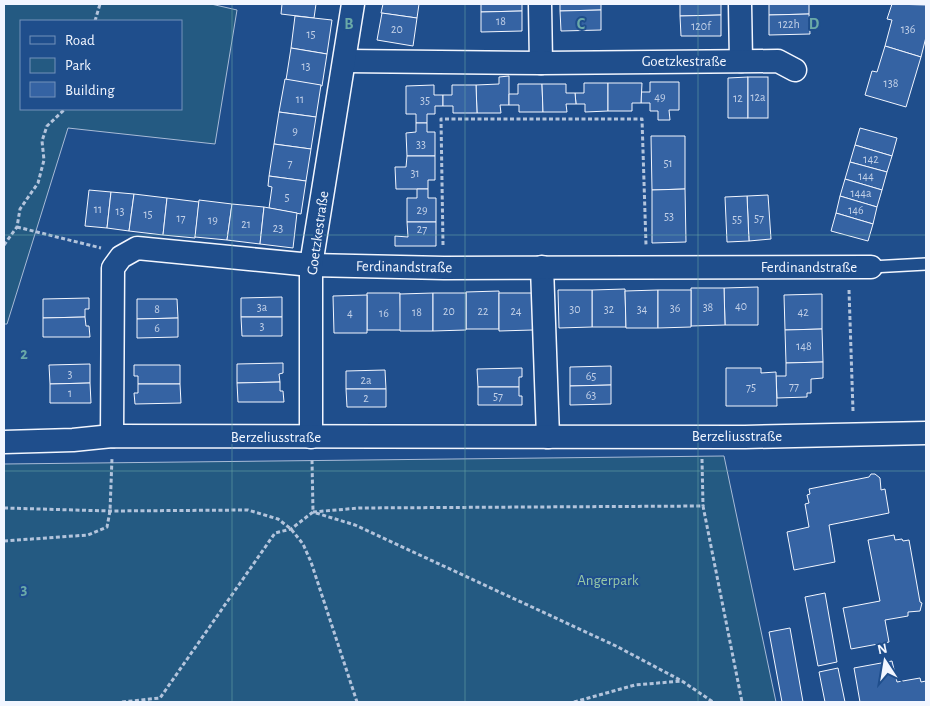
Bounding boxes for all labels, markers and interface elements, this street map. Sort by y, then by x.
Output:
house number: 18 [496,15,506,27]
text: B [344,16,354,32]
text: C [577,16,586,32]
text: D [809,16,820,32]
house number: 122h [778,18,800,30]
legend [20,20,182,110]
house number: 120f [691,20,712,32]
house number: 20 [391,23,403,35]
house number: 136 [901,23,916,35]
house number: 15 [306,28,316,40]
text: Road [65,33,95,48]
street label: Goetzkestraße [642,54,726,69]
text: Park [65,58,91,73]
house number: 13 [301,60,311,72]
house number: 138 [884,77,899,89]
text: Building [65,83,115,98]
house number: 49 [654,91,666,103]
house number: 12a [750,91,766,103]
house number: 12 [733,92,743,104]
house number: 11 [296,93,304,105]
house number: 35 [420,94,430,106]
house number: 9 [292,125,298,137]
house number: 33 [416,138,426,150]
house number: 142 [863,153,879,165]
house number: 7 [287,157,293,169]
house number: 51 [663,157,673,169]
house number: 31 [410,167,420,179]
house number: 144 [858,170,874,182]
house number: 144a [850,187,872,199]
street label: Goetzkestraße [305,190,331,276]
house number: 5 [284,191,290,203]
house number: 11 [94,203,102,215]
house number: 29 [416,204,428,216]
house number: 146 [848,204,864,216]
house number: 13 [115,205,125,217]
house number: 15 [143,208,153,220]
house number: 53 [664,210,674,222]
house number: 17 [176,212,186,224]
house number: 57 [754,212,764,224]
house number: 55 [732,213,742,225]
house number: 19 [208,214,218,226]
house number: 21 [241,218,251,230]
house number: 23 [273,222,283,234]
house number: 27 [417,223,427,235]
street label: Ferdinandstraße [356,259,452,275]
street label: Ferdinandstraße [761,260,857,275]
house number: 40 [735,300,747,312]
house number: 3a [257,301,268,313]
house number: 38 [703,301,714,313]
house number: 36 [670,302,681,314]
house number: 8 [154,303,160,315]
house number: 30 [569,303,581,315]
house number: 32 [604,303,615,315]
house number: 34 [637,303,648,315]
house number: 20 [443,305,455,317]
house number: 22 [478,305,489,317]
house number: 24 [510,305,522,317]
house number: 18 [412,306,422,318]
house number: 42 [797,306,809,318]
house number: 4 [347,307,353,319]
house number: 16 [379,307,389,319]
house number: 3 [260,320,265,332]
house number: 6 [154,322,160,334]
house number: 148 [796,340,812,352]
text: 2 [20,346,28,362]
house number: 3 [68,368,73,380]
house number: 65 [586,370,596,382]
house number: 2a [360,374,372,386]
house number: 77 [789,380,799,392]
house number: 75 [746,381,756,393]
house number: 1 [68,387,72,399]
house number: 63 [586,389,596,401]
house number: 57 [493,390,503,402]
house number: 2 [363,392,369,404]
street label: Berzeliusstraße [692,429,782,444]
street label: Berzeliusstraße [231,430,321,445]
park label: Angerpark [577,573,639,588]
text: 3 [21,581,28,597]
north arrow [860,636,910,686]
text: N [876,641,889,657]

